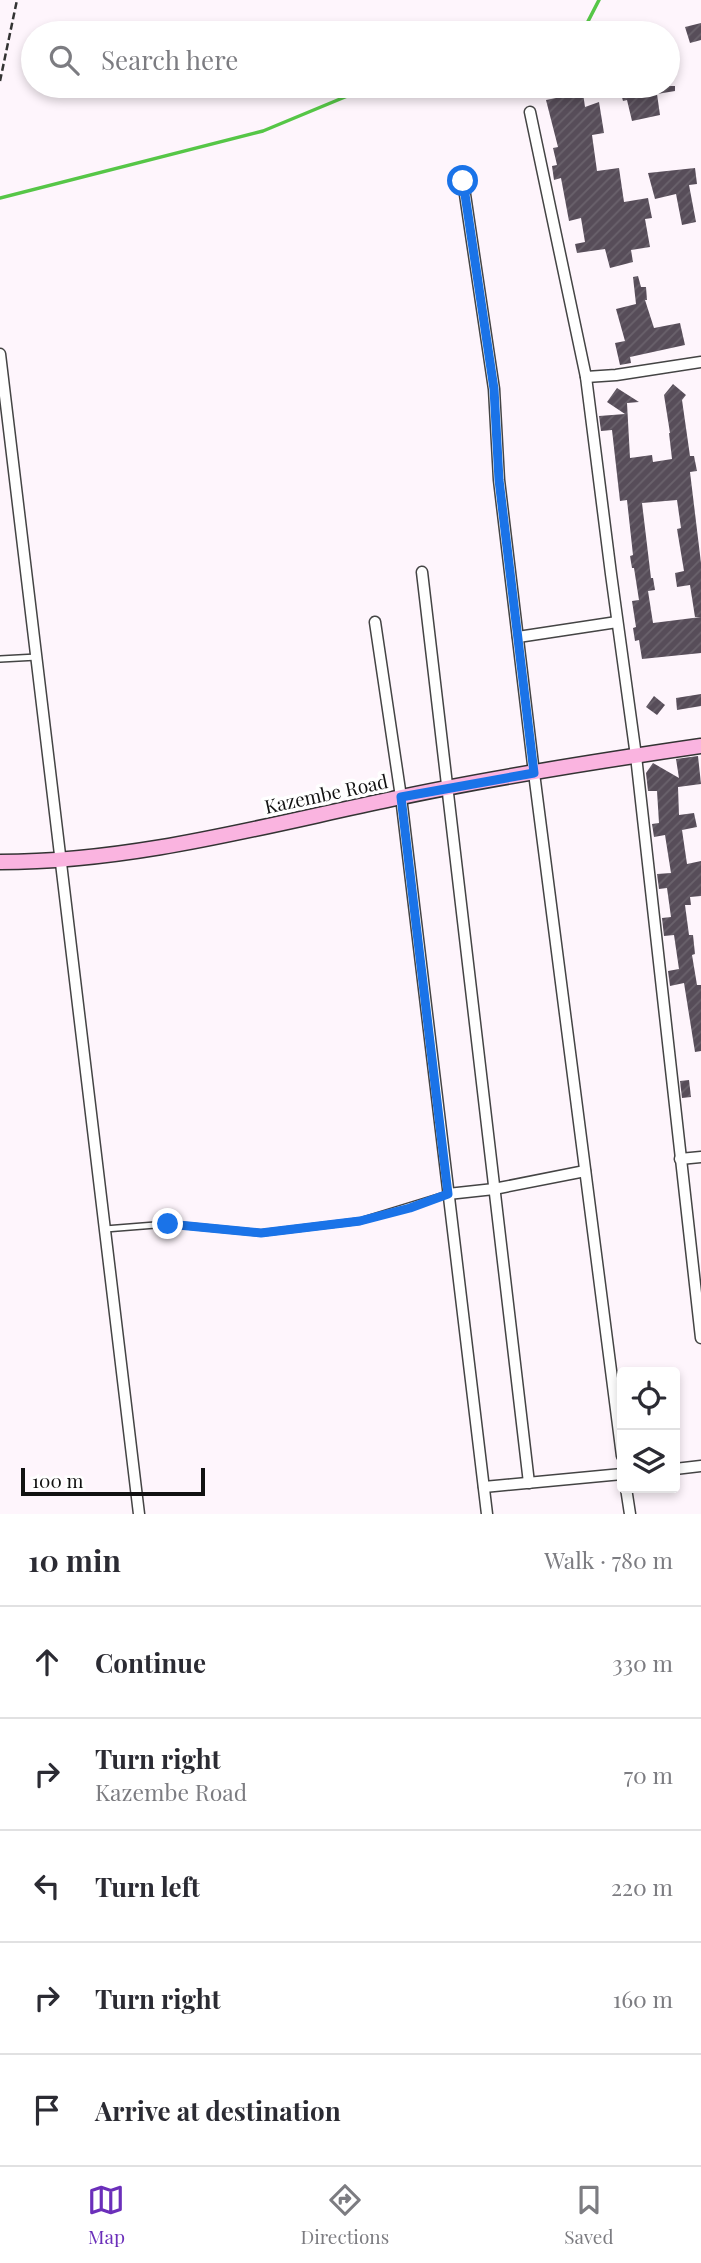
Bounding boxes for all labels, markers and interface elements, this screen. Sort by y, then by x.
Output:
search box [21,21,680,98]
icon: search [45,41,83,79]
text: Search here [101,42,238,77]
route start [447,165,478,196]
street label: Kazembe Road [262,767,390,819]
route end [152,1208,183,1239]
map controls [617,1367,680,1493]
button: locate [617,1367,680,1430]
button: layers [617,1430,680,1493]
scale bar [21,1465,205,1497]
text: 100 m [32,1467,83,1493]
text: 10 min [28,1540,121,1580]
text: Walk · 780 m [544,1544,673,1575]
icon: ahead [28,1643,66,1681]
text: Continue [95,1645,206,1680]
text: 330 m [612,1647,673,1678]
text: Turn right [95,1741,221,1776]
icon: right [28,1755,66,1793]
text: 70 m [624,1759,673,1790]
text: Kazembe Road [95,1776,247,1807]
icon: left [28,1867,66,1905]
text: Turn left [95,1869,200,1904]
text: 220 m [611,1871,673,1902]
icon: right [28,1979,66,2017]
text: Turn right [95,1981,221,2016]
text: 160 m [613,1983,673,2014]
icon: arrive [28,2091,66,2129]
text: Arrive at destination [95,2093,341,2128]
tab: Map [87,2181,125,2249]
tab: Directions [300,2181,389,2249]
tab: Saved [564,2181,614,2249]

